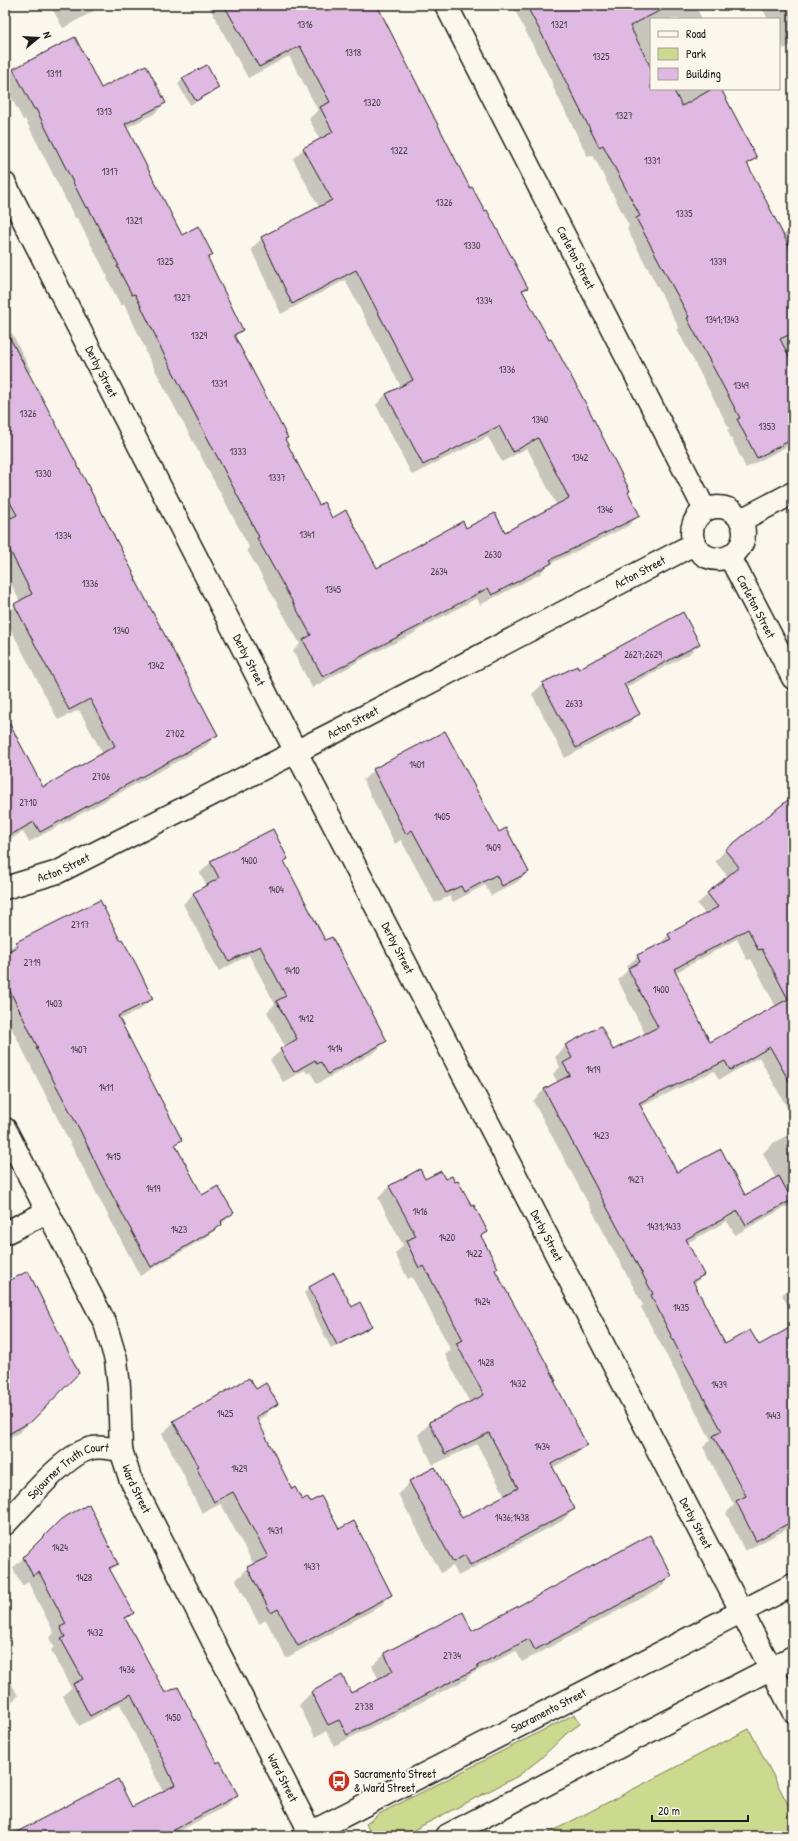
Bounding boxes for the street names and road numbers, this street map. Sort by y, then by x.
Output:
street label: Carleton Street [553,223,600,293]
street label: Derby Street [81,343,122,401]
street label: Acton Street [611,551,669,592]
street label: Carleton Street [733,572,780,642]
street label: Derby Street [229,631,270,689]
street label: Acton Street [324,701,382,743]
street label: Acton Street [35,848,93,886]
street label: Derby Street [378,919,419,977]
street label: Derby Street [527,1207,568,1265]
street label: Sojourner Truth Court [23,1438,111,1503]
street label: Ward Street [118,1462,156,1517]
street label: Derby Street [676,1494,717,1553]
street label: Sacramento Street [508,1683,590,1736]
street label: Ward Street [264,1751,303,1806]

